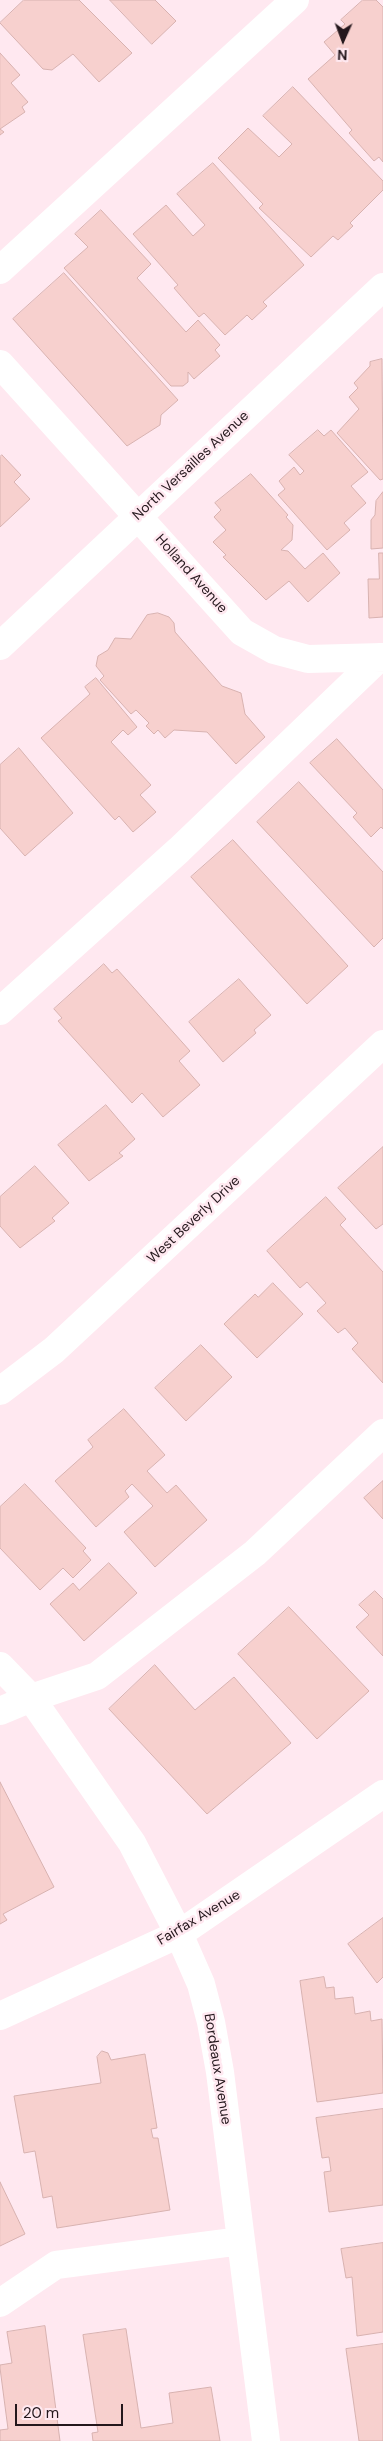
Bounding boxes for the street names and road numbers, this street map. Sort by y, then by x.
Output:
street label: North Versailles Avenue [129,408,253,524]
street label: Holland Avenue [151,531,231,617]
street label: West Beverly Drive [144,1173,244,1267]
street label: Fairfax Avenue [155,1887,243,1949]
street label: Bordeaux Avenue [200,2012,234,2126]

